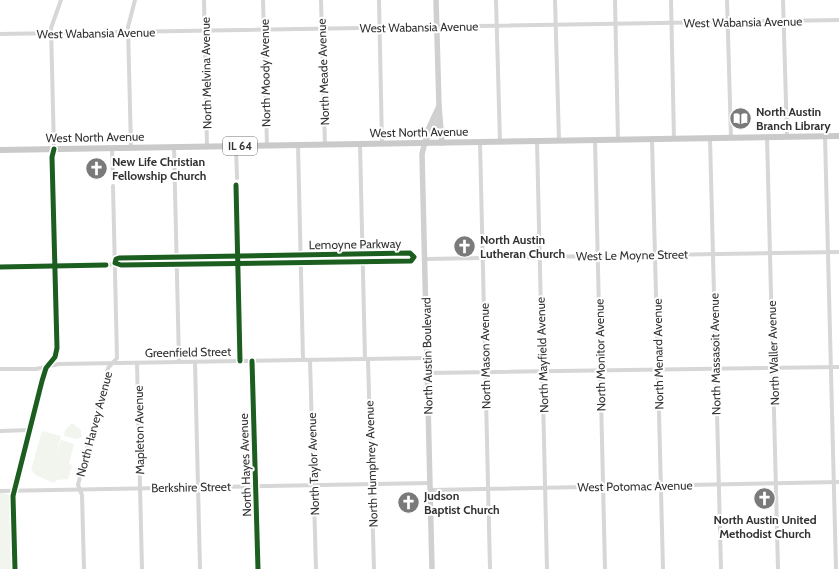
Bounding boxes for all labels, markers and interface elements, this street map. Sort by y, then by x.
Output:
street label: West Wabansia Avenue [684,13,802,31]
street label: North Melvina Avenue [198,17,214,129]
street label: North Meade Avenue [314,18,332,126]
street label: West Wabansia Avenue [360,18,478,36]
street label: North Moody Avenue [257,19,273,127]
street label: West Wabansia Avenue [37,24,155,42]
place label: North Austin Branch Library [756,104,831,133]
library icon: North Austin Branch Library [727,105,753,131]
street label: West North Avenue [370,124,468,140]
street label: West North Avenue [46,129,144,145]
road number: IL 64 [223,137,257,155]
place label: New Life Christian Fellowship Church [112,154,206,183]
church icon: New Life Christian Fellowship Church [84,155,110,181]
place label: North Austin Lutheran Church [480,232,565,261]
church icon: North Austin Lutheran Church [452,233,478,259]
street label: Lemoyne Parkway [309,236,401,252]
street label: West Le Moyne Street [576,247,688,263]
street label: North Massasoit Avenue [706,293,724,415]
street label: North Austin Boulevard [418,297,436,415]
street label: North Mayfield Avenue [532,297,552,413]
street label: North Menard Avenue [650,298,666,410]
street label: North Monitor Avenue [592,299,608,411]
street label: North Waller Avenue [764,300,782,406]
street label: North Mason Avenue [477,303,493,409]
street label: Greenfield Street [145,344,231,360]
street label: North Harvey Avenue [73,370,115,478]
street label: Mapleton Avenue [131,385,147,475]
street label: North Humphrey Avenue [361,400,381,528]
street label: North Taylor Avenue [304,412,322,516]
street label: North Hayes Avenue [236,413,254,517]
street label: West Potomac Avenue [577,477,693,495]
street label: Berkshire Street [151,479,231,495]
church icon: North Austin United Methodist Church [752,485,778,511]
place label: Judson Baptist Church [423,488,500,517]
church icon: Judson Baptist Church [395,489,421,515]
place label: North Austin United Methodist Church [714,512,817,541]

